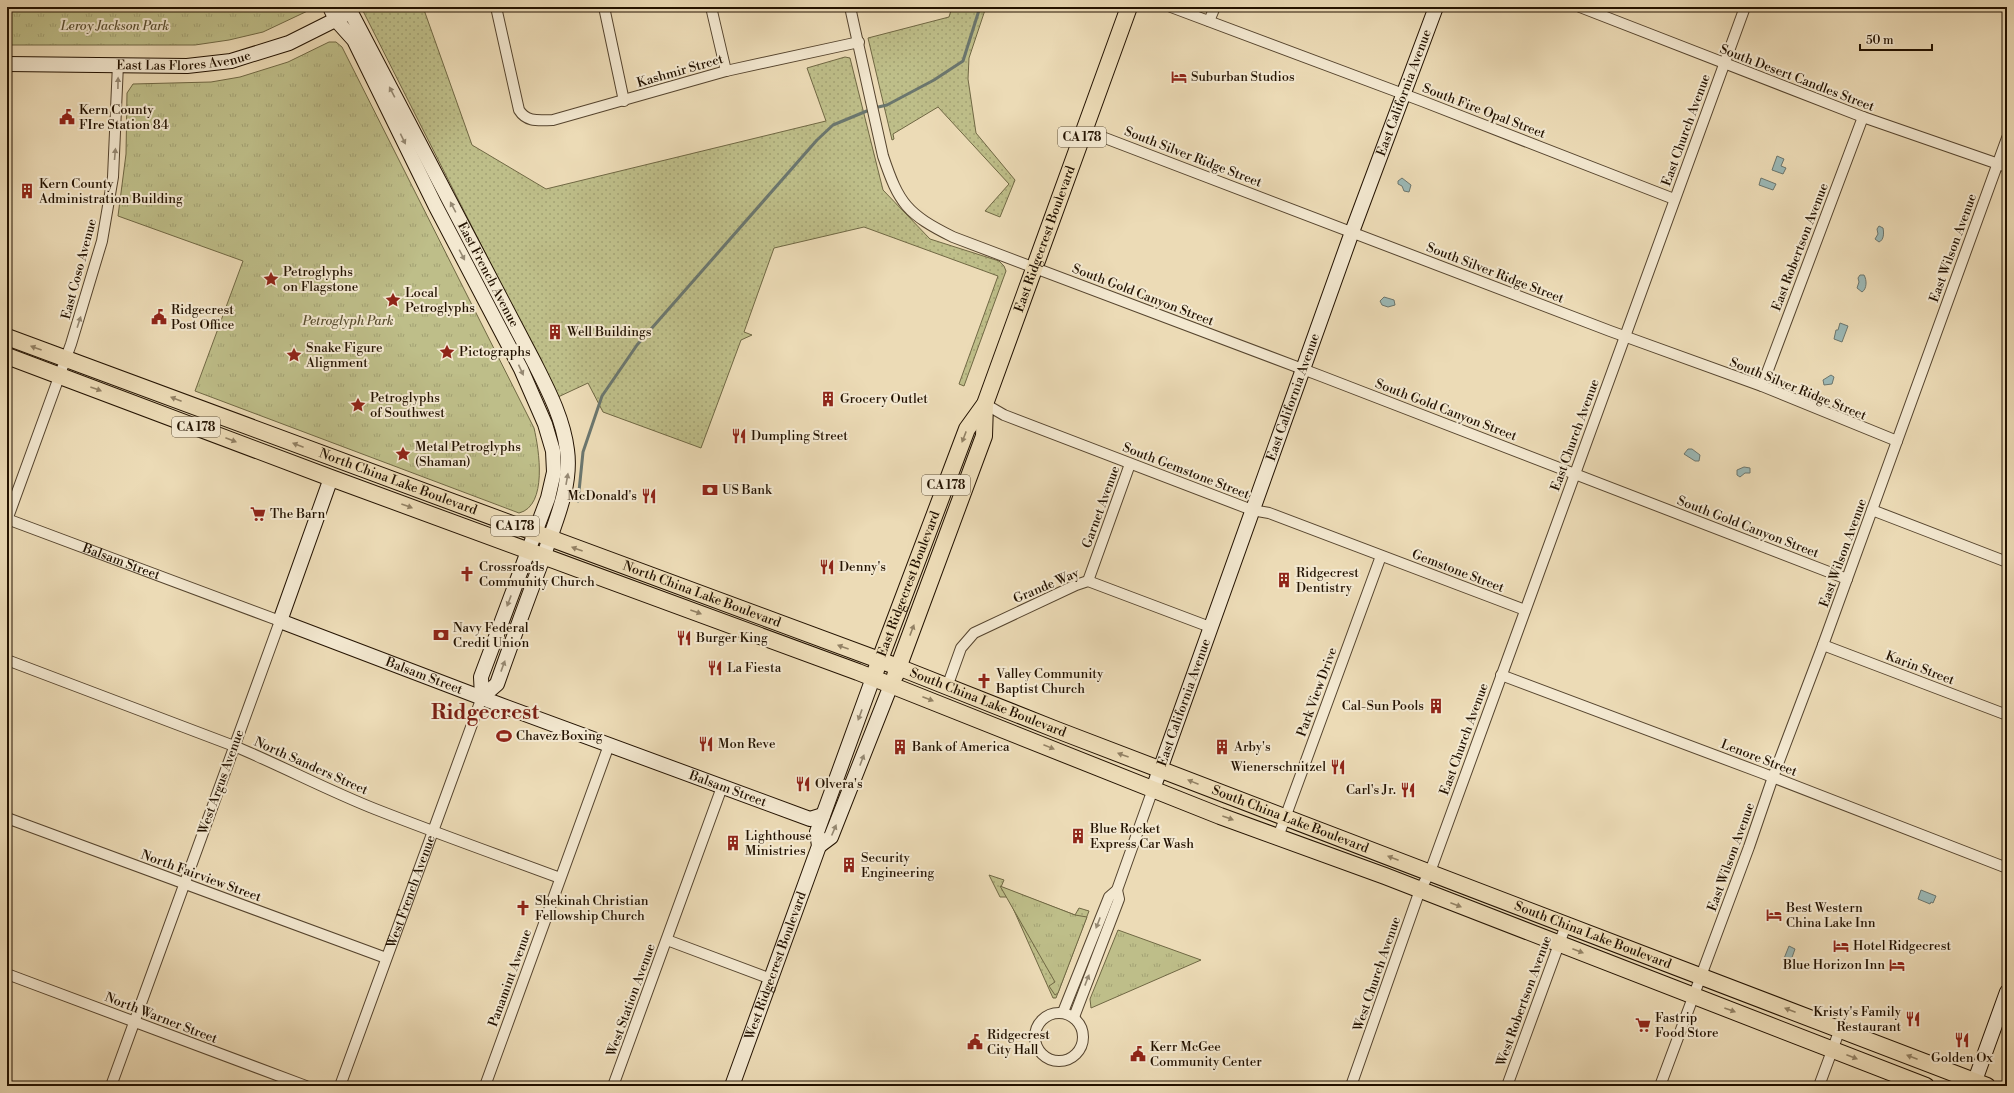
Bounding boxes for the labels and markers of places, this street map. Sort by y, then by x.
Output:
hotel icon: Suburban Studios [1170,68,1188,86]
place label: Suburban Studios [1191,69,1295,85]
place label: Kern County FIre Station 84 [79,102,169,133]
public building icon: Kern County FIre Station 84 [58,108,76,126]
place label: Kern County Administration Building [38,176,183,207]
building icon: Kern County Administration Building [18,182,36,200]
place label: Petroglyphs on Flagstone [283,264,359,295]
place icon: Petroglyphs on Flagstone [262,270,280,288]
place label: Local Petroglyphs [405,285,475,316]
place icon: Local Petroglyphs [384,291,402,309]
place label: Ridgecrest Post Office [171,302,235,333]
public building icon: Ridgecrest Post Office [150,308,168,326]
building icon: Well Buildings [546,323,564,341]
place label: Well Buildings [566,324,652,340]
place label: Snake Figure Alignment [305,340,383,371]
place icon: Pictographs [438,343,456,361]
place label: Pictographs [459,344,531,360]
place icon: Snake Figure Alignment [285,346,303,364]
place label: Petroglyphs of Southwest [370,390,445,421]
building icon: Grocery Outlet [819,390,837,408]
place label: Grocery Outlet [840,391,928,407]
place icon: Petroglyphs of Southwest [349,396,367,414]
restaurant icon: Dumpling Street [730,427,748,445]
place label: Dumpling Street [751,428,848,444]
place label: Metal Petroglyphs (Shaman) [415,439,521,470]
place icon: Metal Petroglyphs (Shaman) [394,445,412,463]
bank icon: US Bank [701,481,719,499]
place label: US Bank [722,482,773,498]
restaurant icon: McDonald's [640,487,658,505]
place label: McDonald's [567,488,637,504]
supermarket icon: The Barn [249,505,267,523]
place label: The Barn [270,506,325,522]
restaurant icon: Denny's [818,558,836,576]
place label: Crossroads Community Church [479,559,595,590]
place label: Denny's [839,559,886,575]
church icon: Crossroads Community Church [458,565,476,583]
place label: Ridgecrest Dentistry [1296,565,1359,596]
building icon: Ridgecrest Dentistry [1275,571,1293,589]
place label: Navy Federal Credit Union [453,620,529,651]
bank icon: Navy Federal Credit Union [432,626,450,644]
restaurant icon: Burger King [675,629,693,647]
place label: Burger King [695,630,768,646]
restaurant icon: La Fiesta [706,659,724,677]
place label: La Fiesta [727,660,782,676]
place label: Valley Community Baptist Church [995,666,1104,697]
church icon: Valley Community Baptist Church [975,672,993,690]
building icon: Cal-Sun Pools [1427,697,1445,715]
place label: Cal-Sun Pools [1342,698,1424,714]
sports icon: Chavez Boxing [495,727,513,745]
place label: Chavez Boxing [516,728,603,744]
restaurant icon: Mon Reve [697,735,715,753]
place label: Mon Reve [718,736,776,752]
building icon: Bank of America [891,738,909,756]
building icon: Arby's [1213,738,1231,756]
place label: Bank of America [911,739,1010,755]
place label: Arby's [1233,739,1271,755]
restaurant icon: Wienerschnitzel [1329,758,1347,776]
place label: Wienerschnitzel [1230,759,1326,775]
restaurant icon: Olvera's [794,775,812,793]
place label: Olvera's [815,776,863,792]
restaurant icon: Carl's Jr. [1399,781,1417,799]
place label: Carl's Jr. [1346,782,1396,798]
place label: Blue Rocket Express Car Wash [1089,821,1194,852]
building icon: Blue Rocket Express Car Wash [1069,827,1087,845]
place label: Lighthouse Ministries [745,828,812,859]
building icon: Lighthouse Ministries [724,834,742,852]
place label: Security Engineering [861,850,935,881]
building icon: Security Engineering [840,856,858,874]
place label: Shekinah Christian Fellowship Church [535,893,649,924]
church icon: Shekinah Christian Fellowship Church [514,899,532,917]
place label: Best Western China Lake Inn [1785,900,1876,931]
hotel icon: Best Western China Lake Inn [1765,906,1783,924]
hotel icon: Hotel Ridgecrest [1832,937,1850,955]
place label: Hotel Ridgecrest [1853,938,1951,954]
hotel icon: Blue Horizon Inn [1888,956,1906,974]
place label: Blue Horizon Inn [1782,957,1885,973]
place label: Kristy's Family Restaurant [1813,1004,1902,1035]
place label: Fastrip Food Store [1655,1010,1719,1041]
restaurant icon: Kristy's Family Restaurant [1904,1010,1922,1028]
supermarket icon: Fastrip Food Store [1634,1016,1652,1034]
place label: Ridgecrest City Hall [987,1027,1050,1058]
restaurant icon: Golden Ox [1953,1031,1971,1049]
public building icon: Ridgecrest City Hall [966,1033,984,1051]
place label: Kerr McGee Community Center [1150,1039,1262,1070]
public building icon: Kerr McGee Community Center [1129,1045,1147,1063]
place label: Golden Ox [1931,1050,1993,1066]

